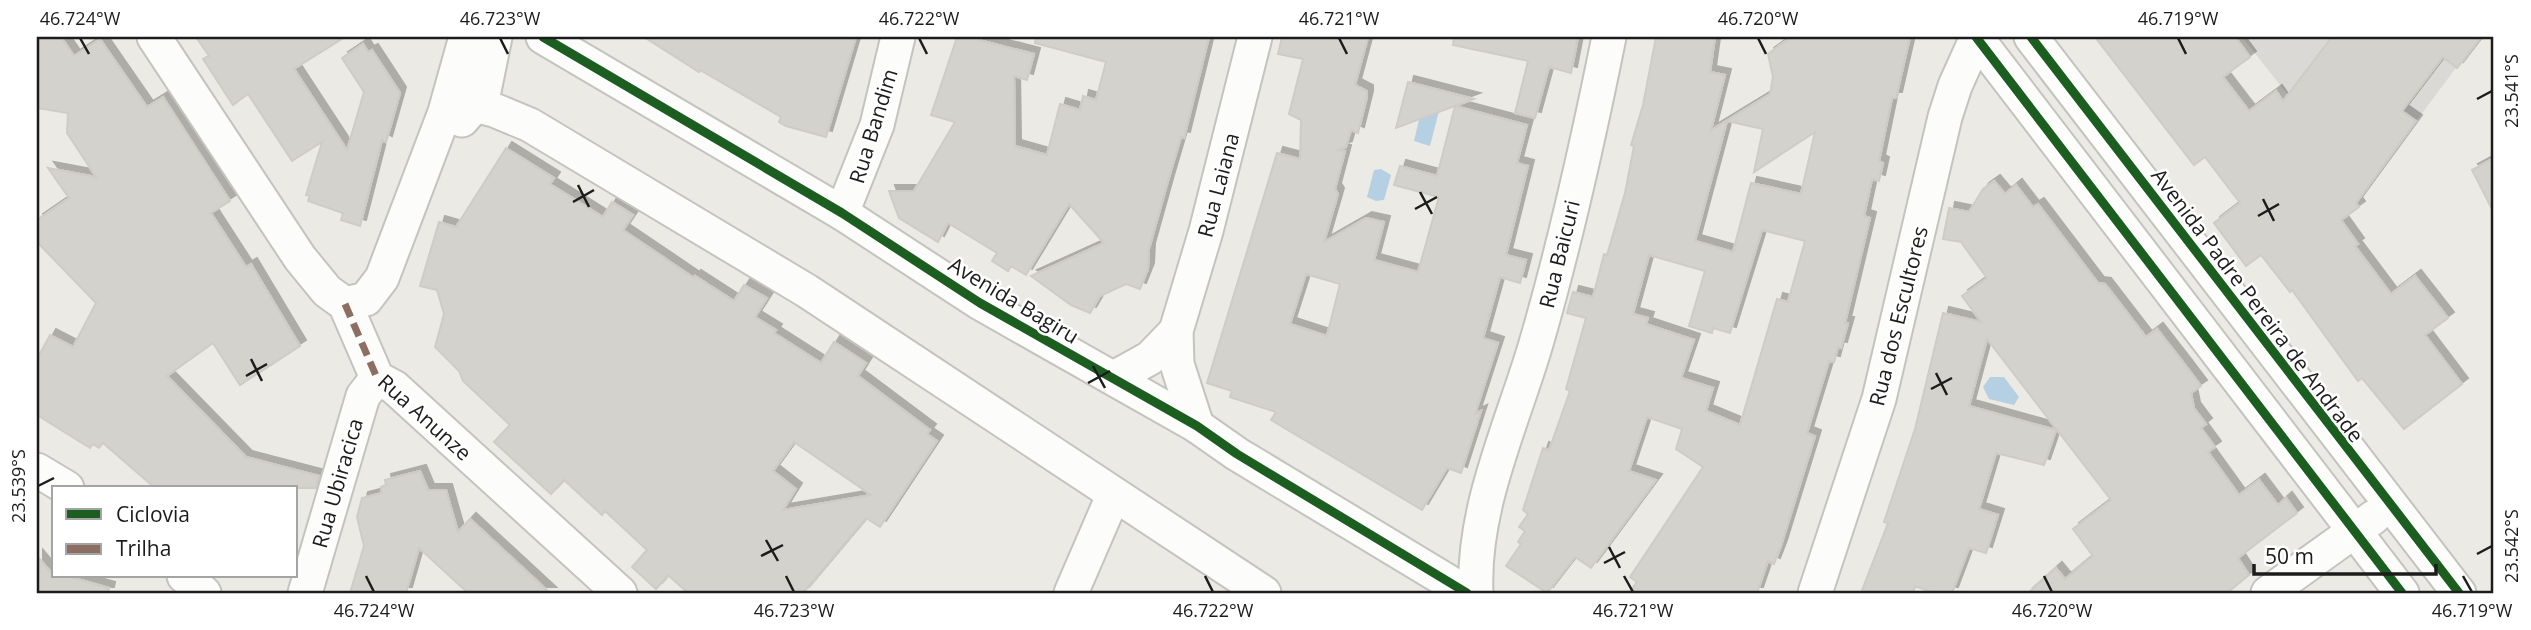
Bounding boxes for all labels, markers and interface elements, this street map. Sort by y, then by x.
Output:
text: 46.724°W [40,6,121,30]
text: 46.723°W [460,6,541,30]
text: 46.722°W [879,6,960,30]
text: 46.721°W [1299,6,1380,30]
text: 46.720°W [1718,6,1799,30]
text: 46.719°W [2138,6,2219,30]
text: 23.541°S [2499,54,2523,128]
street label: Rua Bandim [842,65,904,187]
street label: Rua Laiana [1191,130,1245,240]
street label: Avenida Padre Pereira de Andrade [2146,162,2370,448]
street label: Rua Baicuri [1532,197,1586,311]
street label: Rua dos Escultores [1862,223,1934,409]
street label: Avenida Bagiru [944,250,1084,350]
street label: Rua Anunze [372,368,478,466]
street label: Rua Ubiracica [305,415,369,551]
text: 23.539°S [6,449,30,523]
legend [52,486,298,578]
text: Ciclovia [116,500,190,528]
text: 23.542°S [2499,509,2523,583]
scale bar [2254,532,2436,576]
text: Trilha [116,534,171,562]
text: 50 m [2265,542,2314,570]
text: 46.724°W [334,598,415,622]
text: 46.723°W [754,598,835,622]
text: 46.722°W [1173,598,1254,622]
text: 46.721°W [1593,598,1674,622]
text: 46.720°W [2012,598,2093,622]
text: 46.719°W [2432,598,2513,622]

